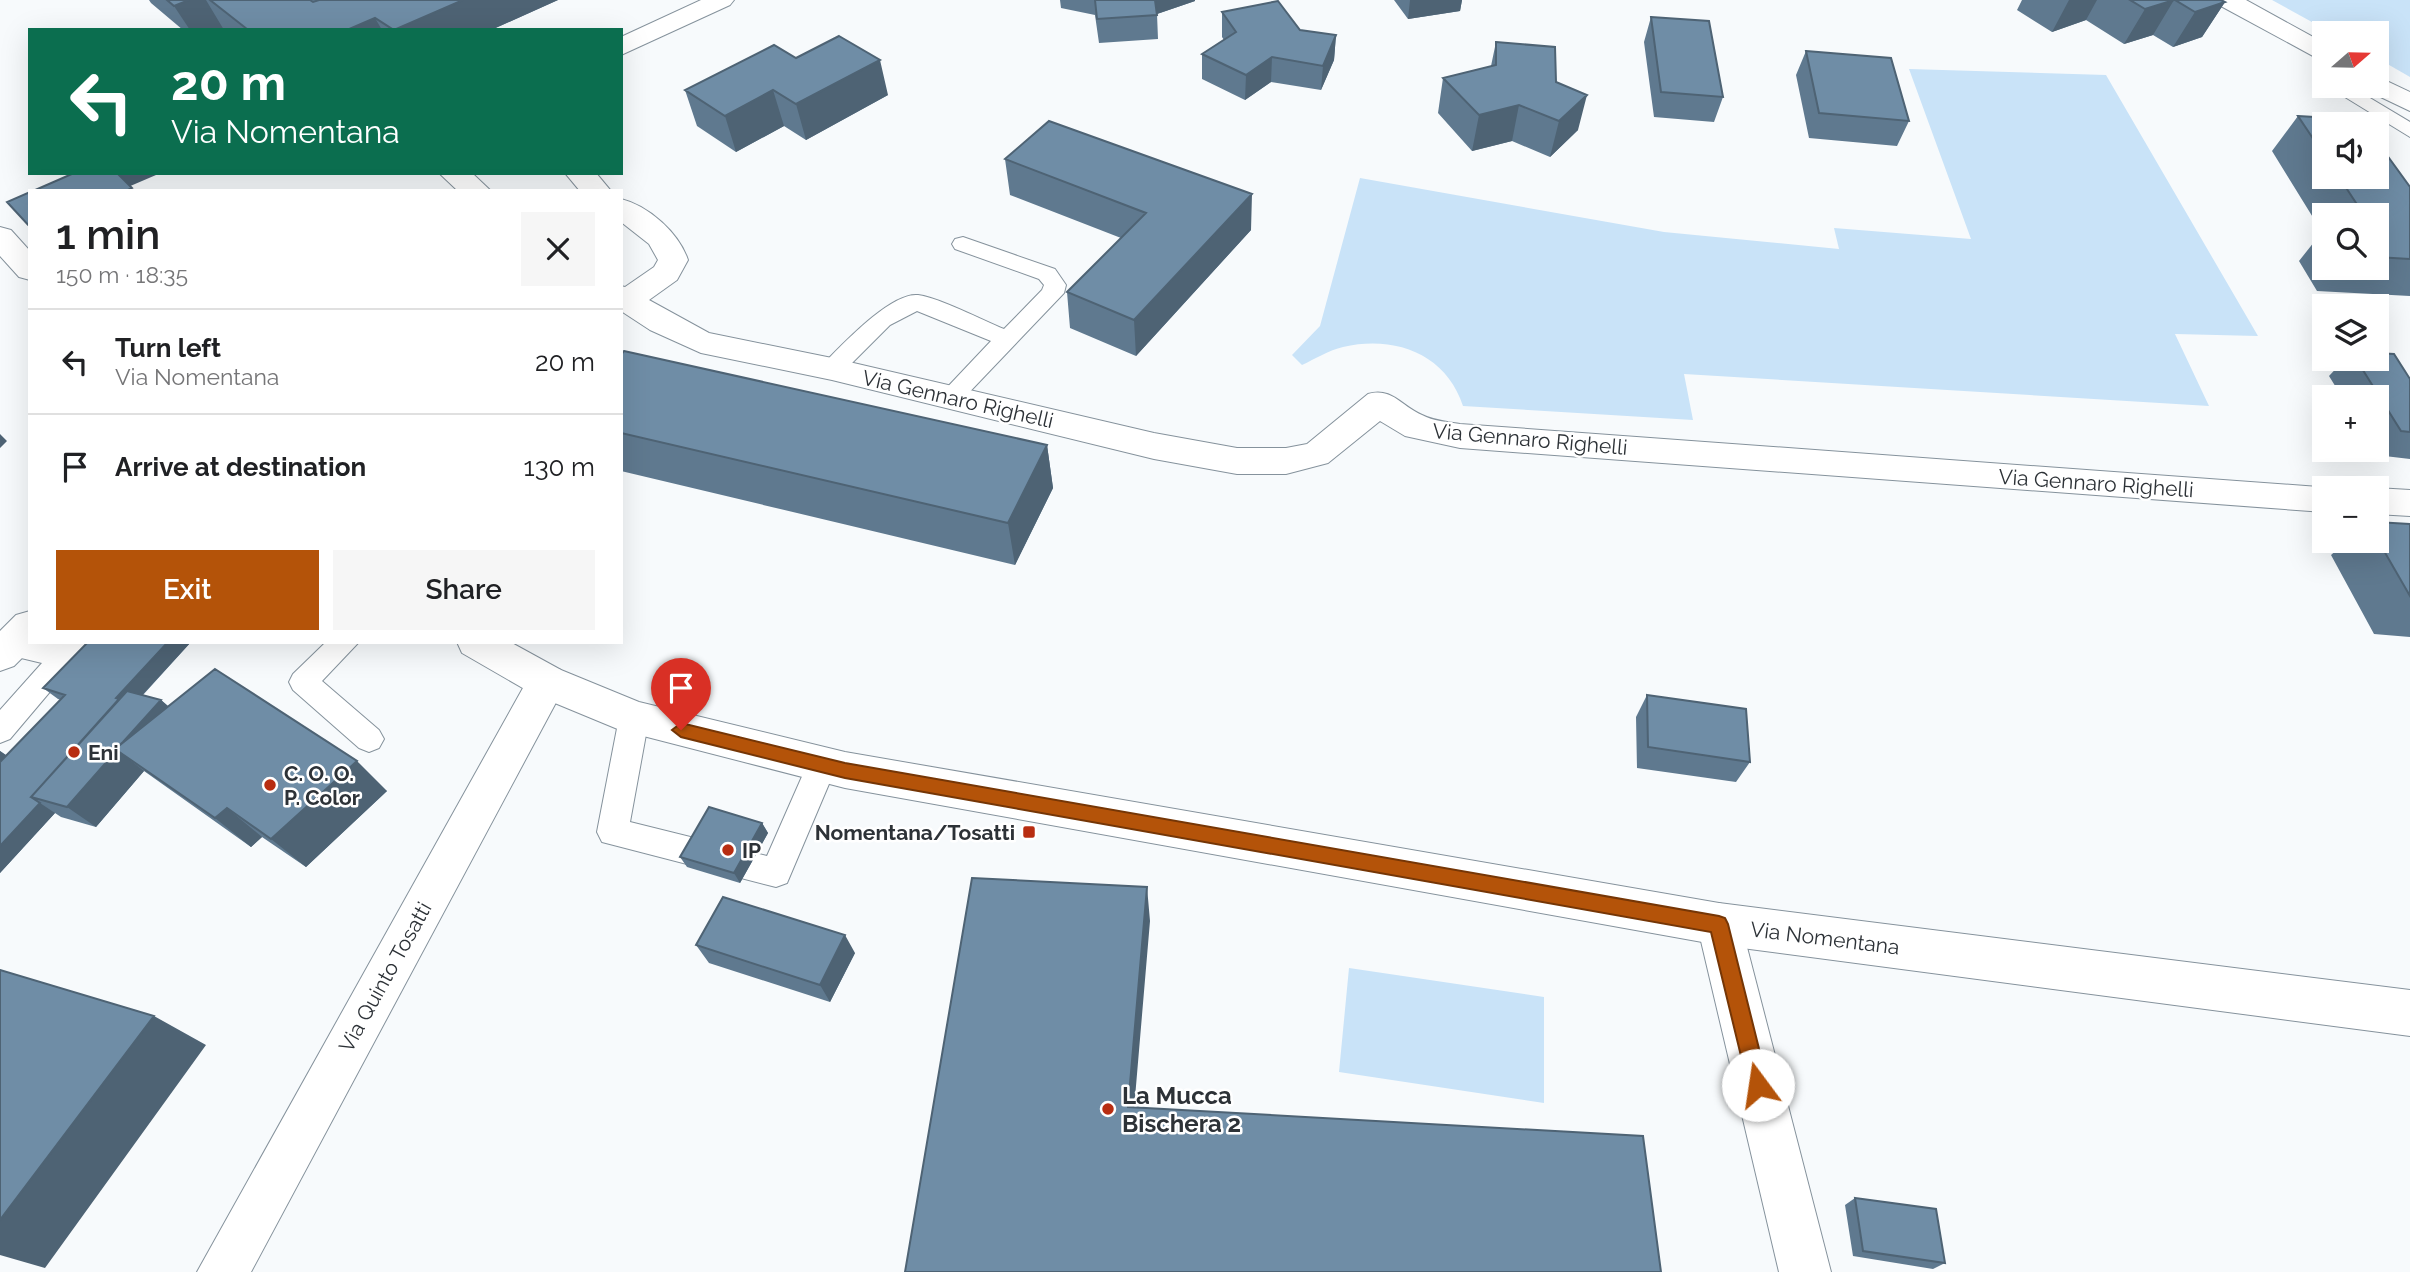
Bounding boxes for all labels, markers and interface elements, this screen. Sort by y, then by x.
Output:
north arrow [2312,21,2389,98]
map controls [2312,21,2389,553]
text: 20 m [171,54,286,111]
icon: left [56,56,147,147]
button: sound [2312,112,2389,189]
text: Via Nomentana [171,113,400,150]
button: search [2312,203,2389,280]
text: 1 min [56,210,160,259]
button: close [521,212,595,286]
text: 150 m · 18:35 [56,261,188,288]
button: layers [2312,294,2389,371]
text: Turn left [115,333,221,363]
icon: left [56,343,94,381]
text: 20 m [535,347,595,377]
text: Via Nomentana [115,363,279,390]
street label: Via Gennaro Righelli [860,365,1056,433]
button: + [2312,385,2389,462]
street label: Via Gennaro Righelli [1432,418,1628,460]
icon: arrive [56,448,94,486]
text: Arrive at destination [115,452,366,482]
text: 130 m [524,452,595,482]
street label: Via Gennaro Righelli [1998,464,2194,502]
button: − [2312,476,2389,553]
button: Exit [56,550,319,630]
button: Share [333,550,595,630]
pin [651,658,711,730]
icon: arrive [662,669,700,707]
place label: Eni [88,740,119,765]
marker: Eni [66,744,82,760]
place label: C. O. O. P. Color [284,761,360,810]
marker: C. O. O. P. Color [262,777,278,793]
place label: Nomentana/Tosatti [815,820,1015,845]
marker: Nomentana/Tosatti [1021,824,1037,840]
place label: IP [742,838,761,863]
marker: IP [720,842,736,858]
street label: Via Quinto Tosatti [333,898,437,1056]
street label: Via Nomentana [1749,916,1901,960]
position arrow [1721,1048,1795,1122]
place label: La Mucca Bischera 2 [1122,1081,1241,1138]
marker: La Mucca Bischera 2 [1100,1101,1116,1117]

